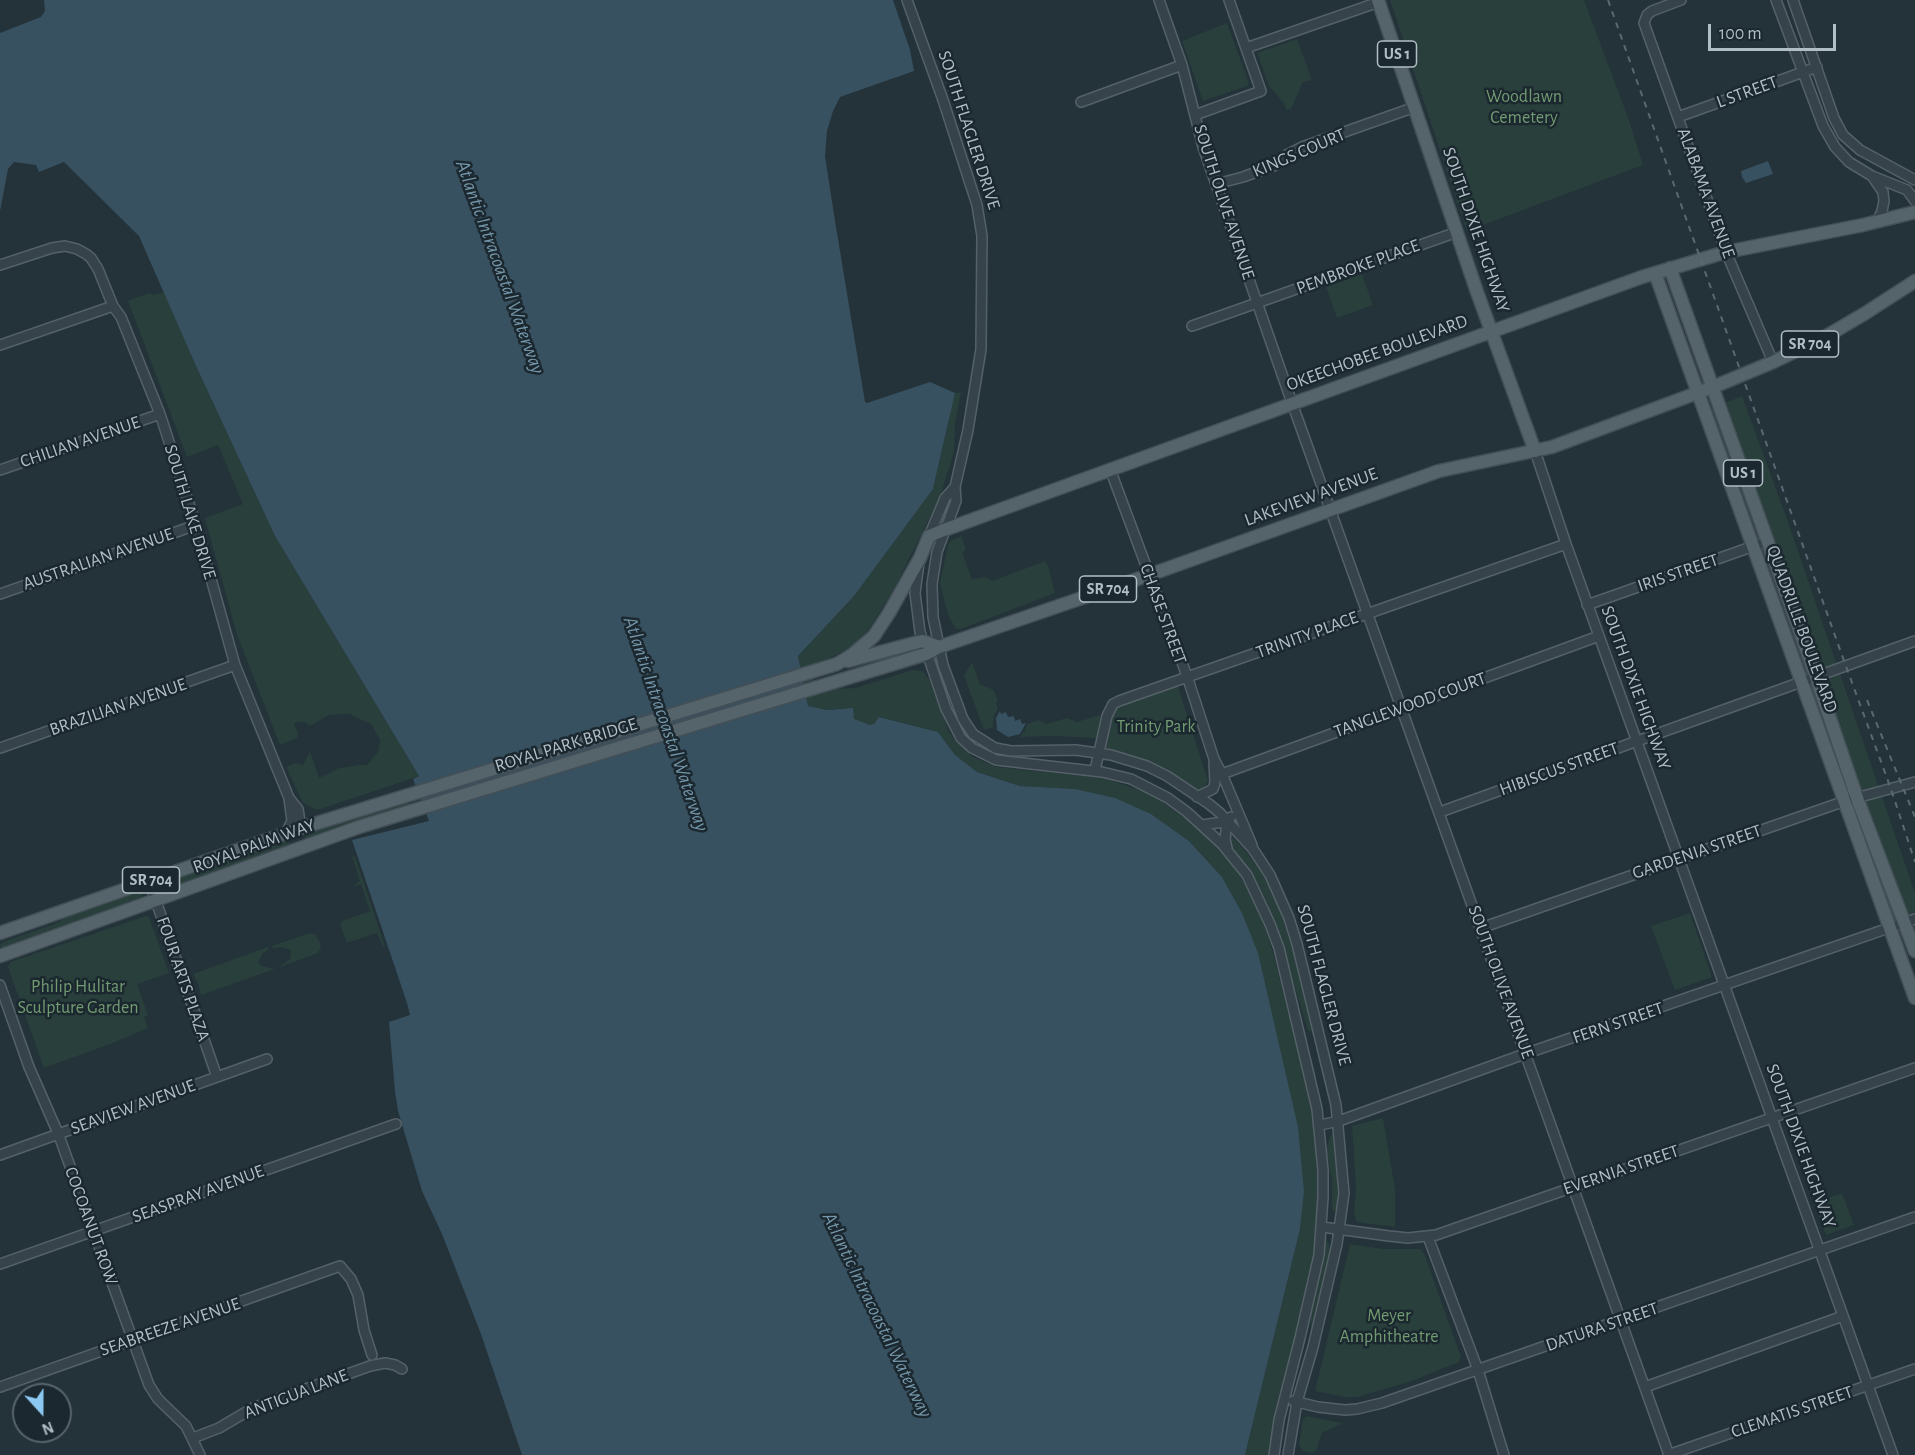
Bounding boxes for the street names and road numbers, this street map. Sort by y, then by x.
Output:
road number: US 1 [1378,41,1416,67]
street label: SOUTH FLAGLER DRIVE [933,48,1005,212]
street label: L STREET [1713,71,1781,113]
street label: SOUTH OLIVE AVENUE [1189,122,1259,282]
street label: KINGS COURT [1249,124,1349,182]
street label: ALABAMA AVENUE [1672,125,1740,261]
street label: SOUTH DIXIE HIGHWAY [1438,145,1514,315]
street label: PEMBROKE PLACE [1293,235,1423,299]
street label: OKEECHOBEE BOULEVARD [1283,310,1471,396]
road number: SR 704 [1782,331,1838,357]
street label: CHILIAN AVENUE [17,411,143,473]
street label: SOUTH LAKE DRIVE [159,442,221,582]
road number: US 1 [1724,460,1762,486]
street label: LAKEVIEW AVENUE [1241,463,1381,531]
street label: AUSTRALIAN AVENUE [20,523,176,595]
street label: QUADRILLE BOULEVARD [1762,543,1842,715]
street label: IRIS STREET [1635,549,1721,597]
street label: CHASE STREET [1135,561,1191,667]
road number: SR 704 [1080,576,1136,602]
street label: SOUTH DIXIE HIGHWAY [1596,603,1676,773]
street label: TRINITY PLACE [1253,607,1361,663]
street label: TANGLEWOOD COURT [1331,667,1489,743]
street label: BRAZILIAN AVENUE [47,673,189,741]
street label: ROYAL PARK BRIDGE [492,713,640,777]
street label: HIBISCUS STREET [1496,737,1622,801]
street label: ROYAL PALM WAY [190,814,318,878]
street label: GARDENIA STREET [1630,820,1764,884]
road number: SR 704 [122,867,180,893]
street label: SOUTH FLAGLER DRIVE [1292,902,1356,1068]
street label: SOUTH OLIVE AVENUE [1463,902,1539,1062]
street label: FOUR ARTS PLAZA [152,914,214,1044]
street label: FERN STREET [1570,997,1666,1049]
street label: SOUTH DIXIE HIGHWAY [1761,1061,1841,1231]
street label: SEAVIEW AVENUE [68,1074,198,1140]
street label: EVERNIA STREET [1560,1140,1682,1200]
street label: SEASPRAY AVENUE [129,1160,267,1228]
street label: COCOANUT ROW [60,1164,122,1288]
street label: SEABREEZE AVENUE [97,1293,243,1361]
street label: DATURA STREET [1543,1298,1661,1356]
street label: ANTIGUA LANE [241,1364,351,1424]
street label: CLEMATIS STREET [1728,1381,1856,1443]

